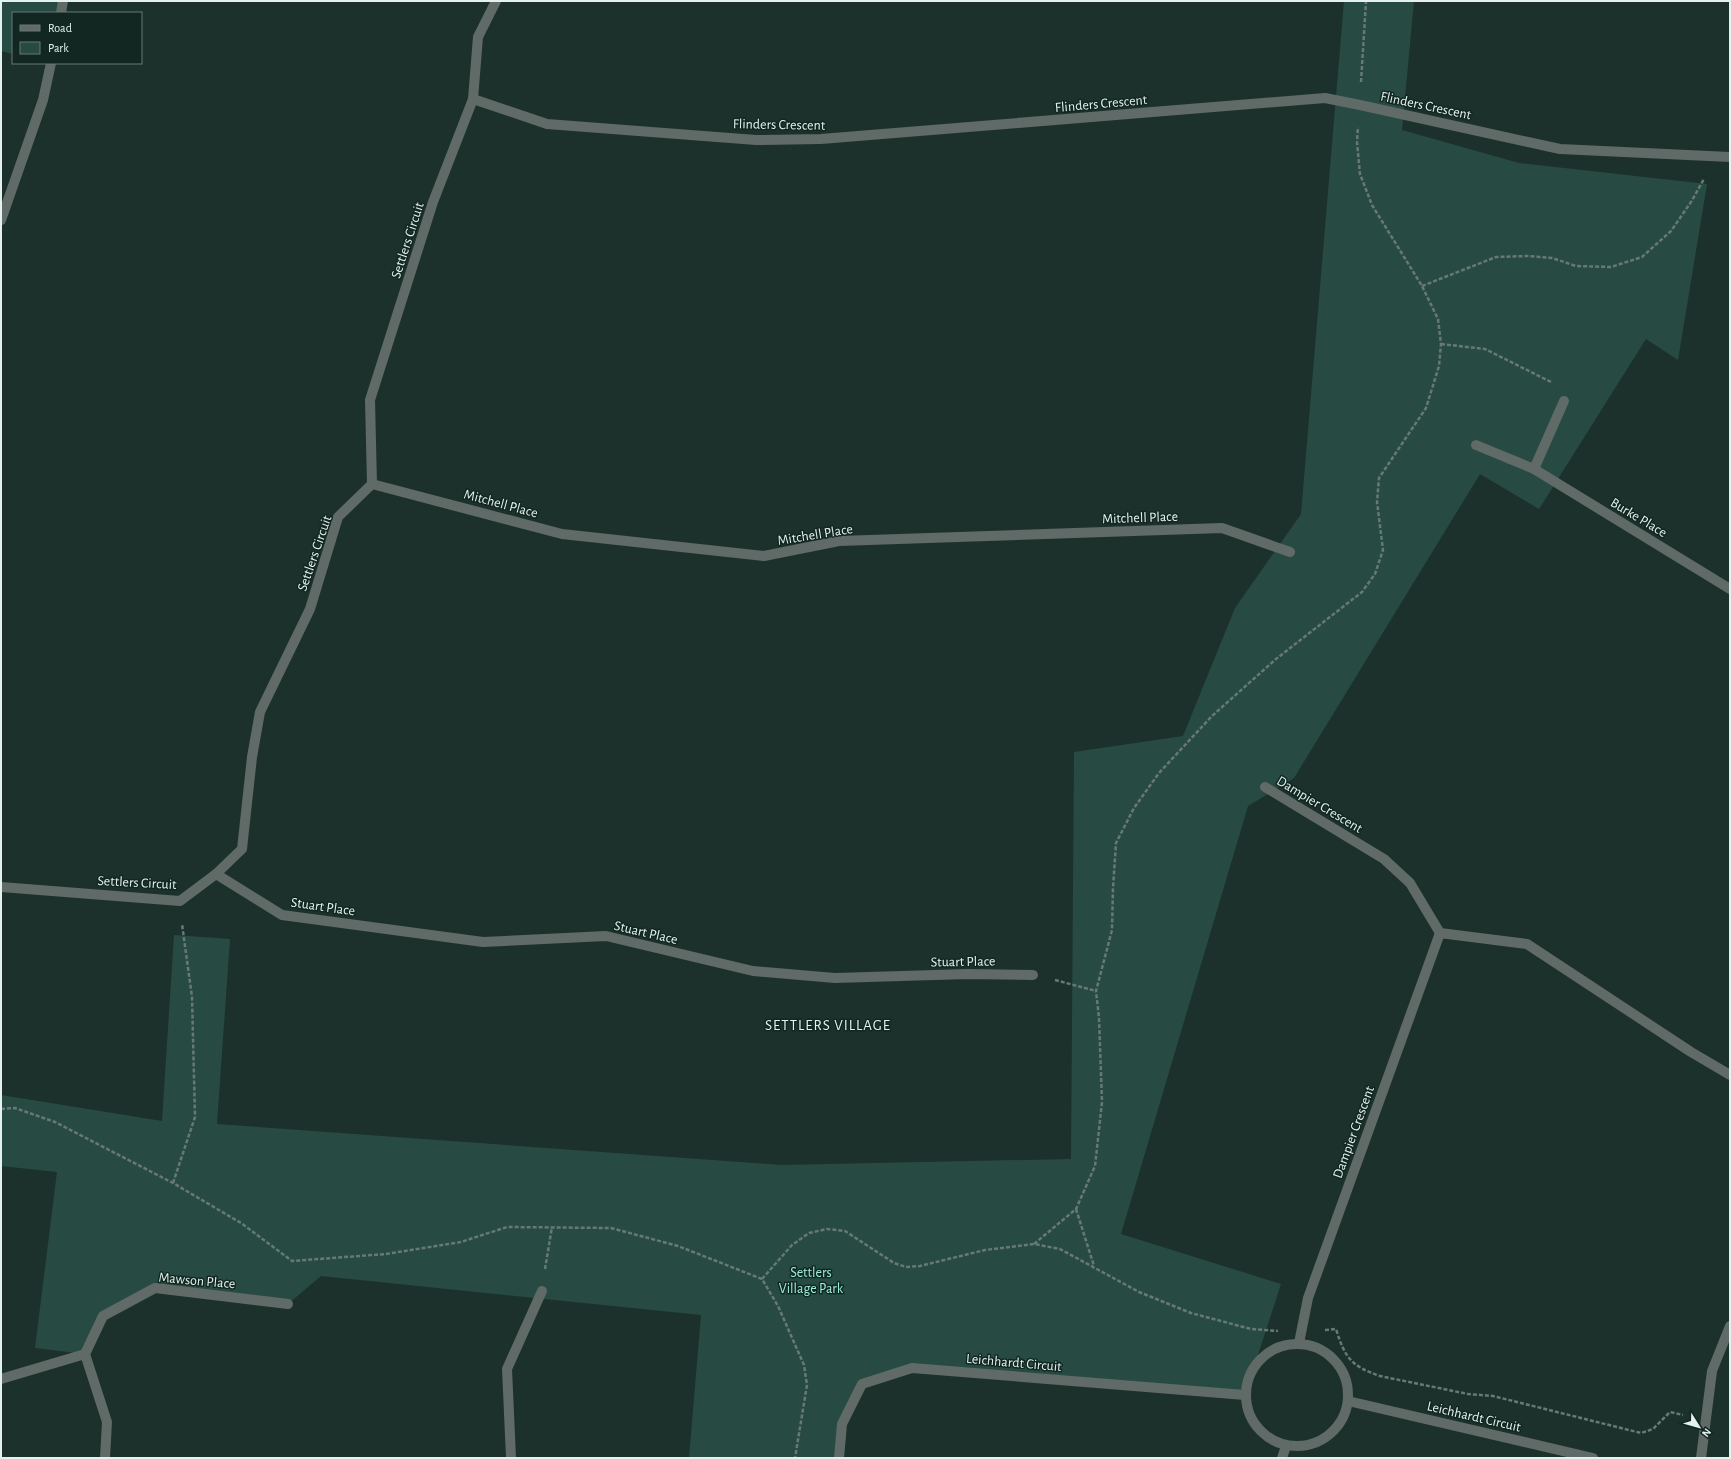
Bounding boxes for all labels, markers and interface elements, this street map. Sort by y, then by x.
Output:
legend [12,12,142,64]
text: Road [48,22,72,34]
text: Park [48,42,69,54]
street label: Flinders Crescent [1379,90,1473,123]
street label: Flinders Crescent [1054,93,1148,115]
street label: Flinders Crescent [733,117,826,133]
street label: Settlers Circuit [389,200,427,280]
street label: Mitchell Place [462,487,539,521]
street label: Burke Place [1608,496,1669,540]
street label: Mitchell Place [1102,510,1178,526]
street label: Settlers Circuit [295,513,335,593]
street label: Mitchell Place [776,522,854,548]
street label: Dampier Crescent [1274,774,1365,836]
street label: Settlers Circuit [97,874,177,892]
street label: Stuart Place [290,896,356,918]
street label: Stuart Place [613,919,679,947]
street label: Stuart Place [930,954,996,970]
district label: SETTLERS VILLAGE [765,1018,891,1033]
street label: Dampier Crescent [1331,1084,1377,1180]
park label: Settlers Village Park [779,1266,844,1296]
street label: Mawson Place [158,1271,236,1291]
street label: Leichhardt Circuit [966,1352,1063,1374]
street label: Leichhardt Circuit [1426,1399,1523,1435]
north arrow [1679,1407,1719,1447]
text: N [1700,1426,1713,1439]

